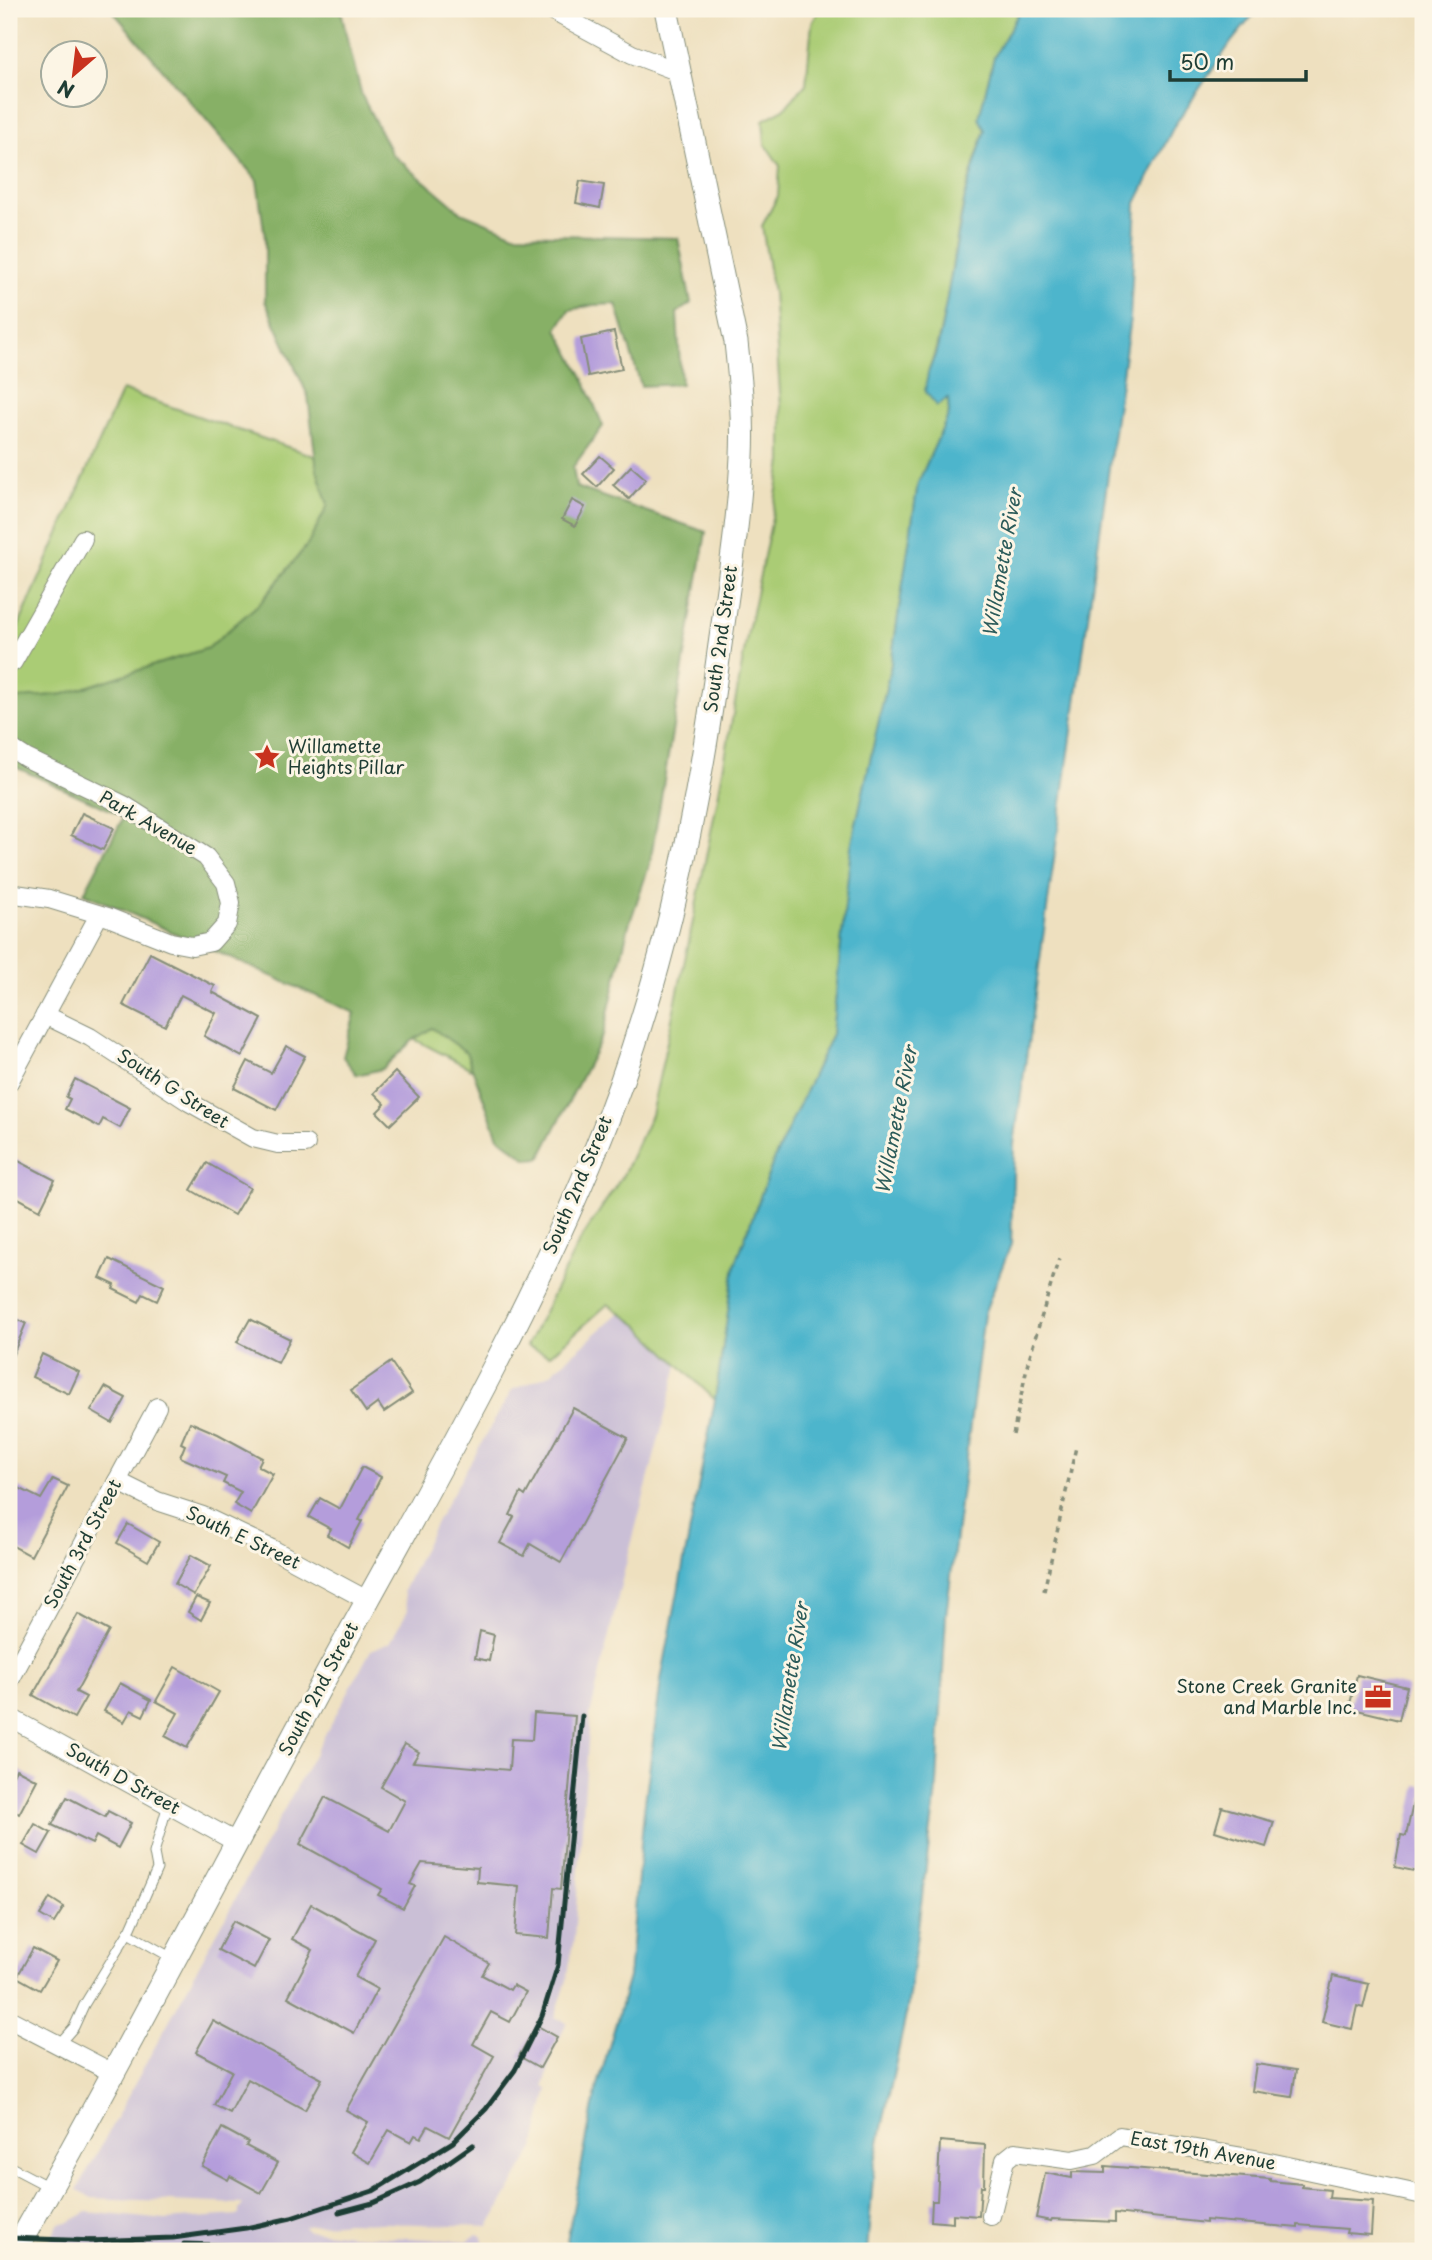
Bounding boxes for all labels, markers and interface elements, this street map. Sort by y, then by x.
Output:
north arrow [38,38,108,108]
scale bar [1170,38,1306,82]
text: 50 m [1180,45,1234,77]
text: N [52,74,79,106]
water label: Willamette River [974,484,1028,639]
street label: South 2nd Street [696,564,743,714]
place label: Willamette Heights Pillar [288,732,405,780]
place icon: Willamette Heights Pillar [252,742,282,772]
street label: Park Avenue [95,783,203,861]
street label: South G Street [113,1041,235,1134]
water label: Willamette River [867,1041,924,1196]
street label: South 2nd Street [535,1111,618,1258]
street label: South 3rd Street [36,1474,127,1613]
street label: South E Street [182,1498,305,1575]
water label: Willamette River [763,1598,815,1753]
street label: South 2nd Street [271,1617,364,1760]
place label: Stone Creek Granite and Marble Inc. [1176,1672,1357,1720]
office icon: Stone Creek Granite and Marble Inc. [1363,1682,1393,1712]
street label: South D Street [62,1735,186,1820]
street label: East 19th Avenue [1129,2123,1278,2176]

